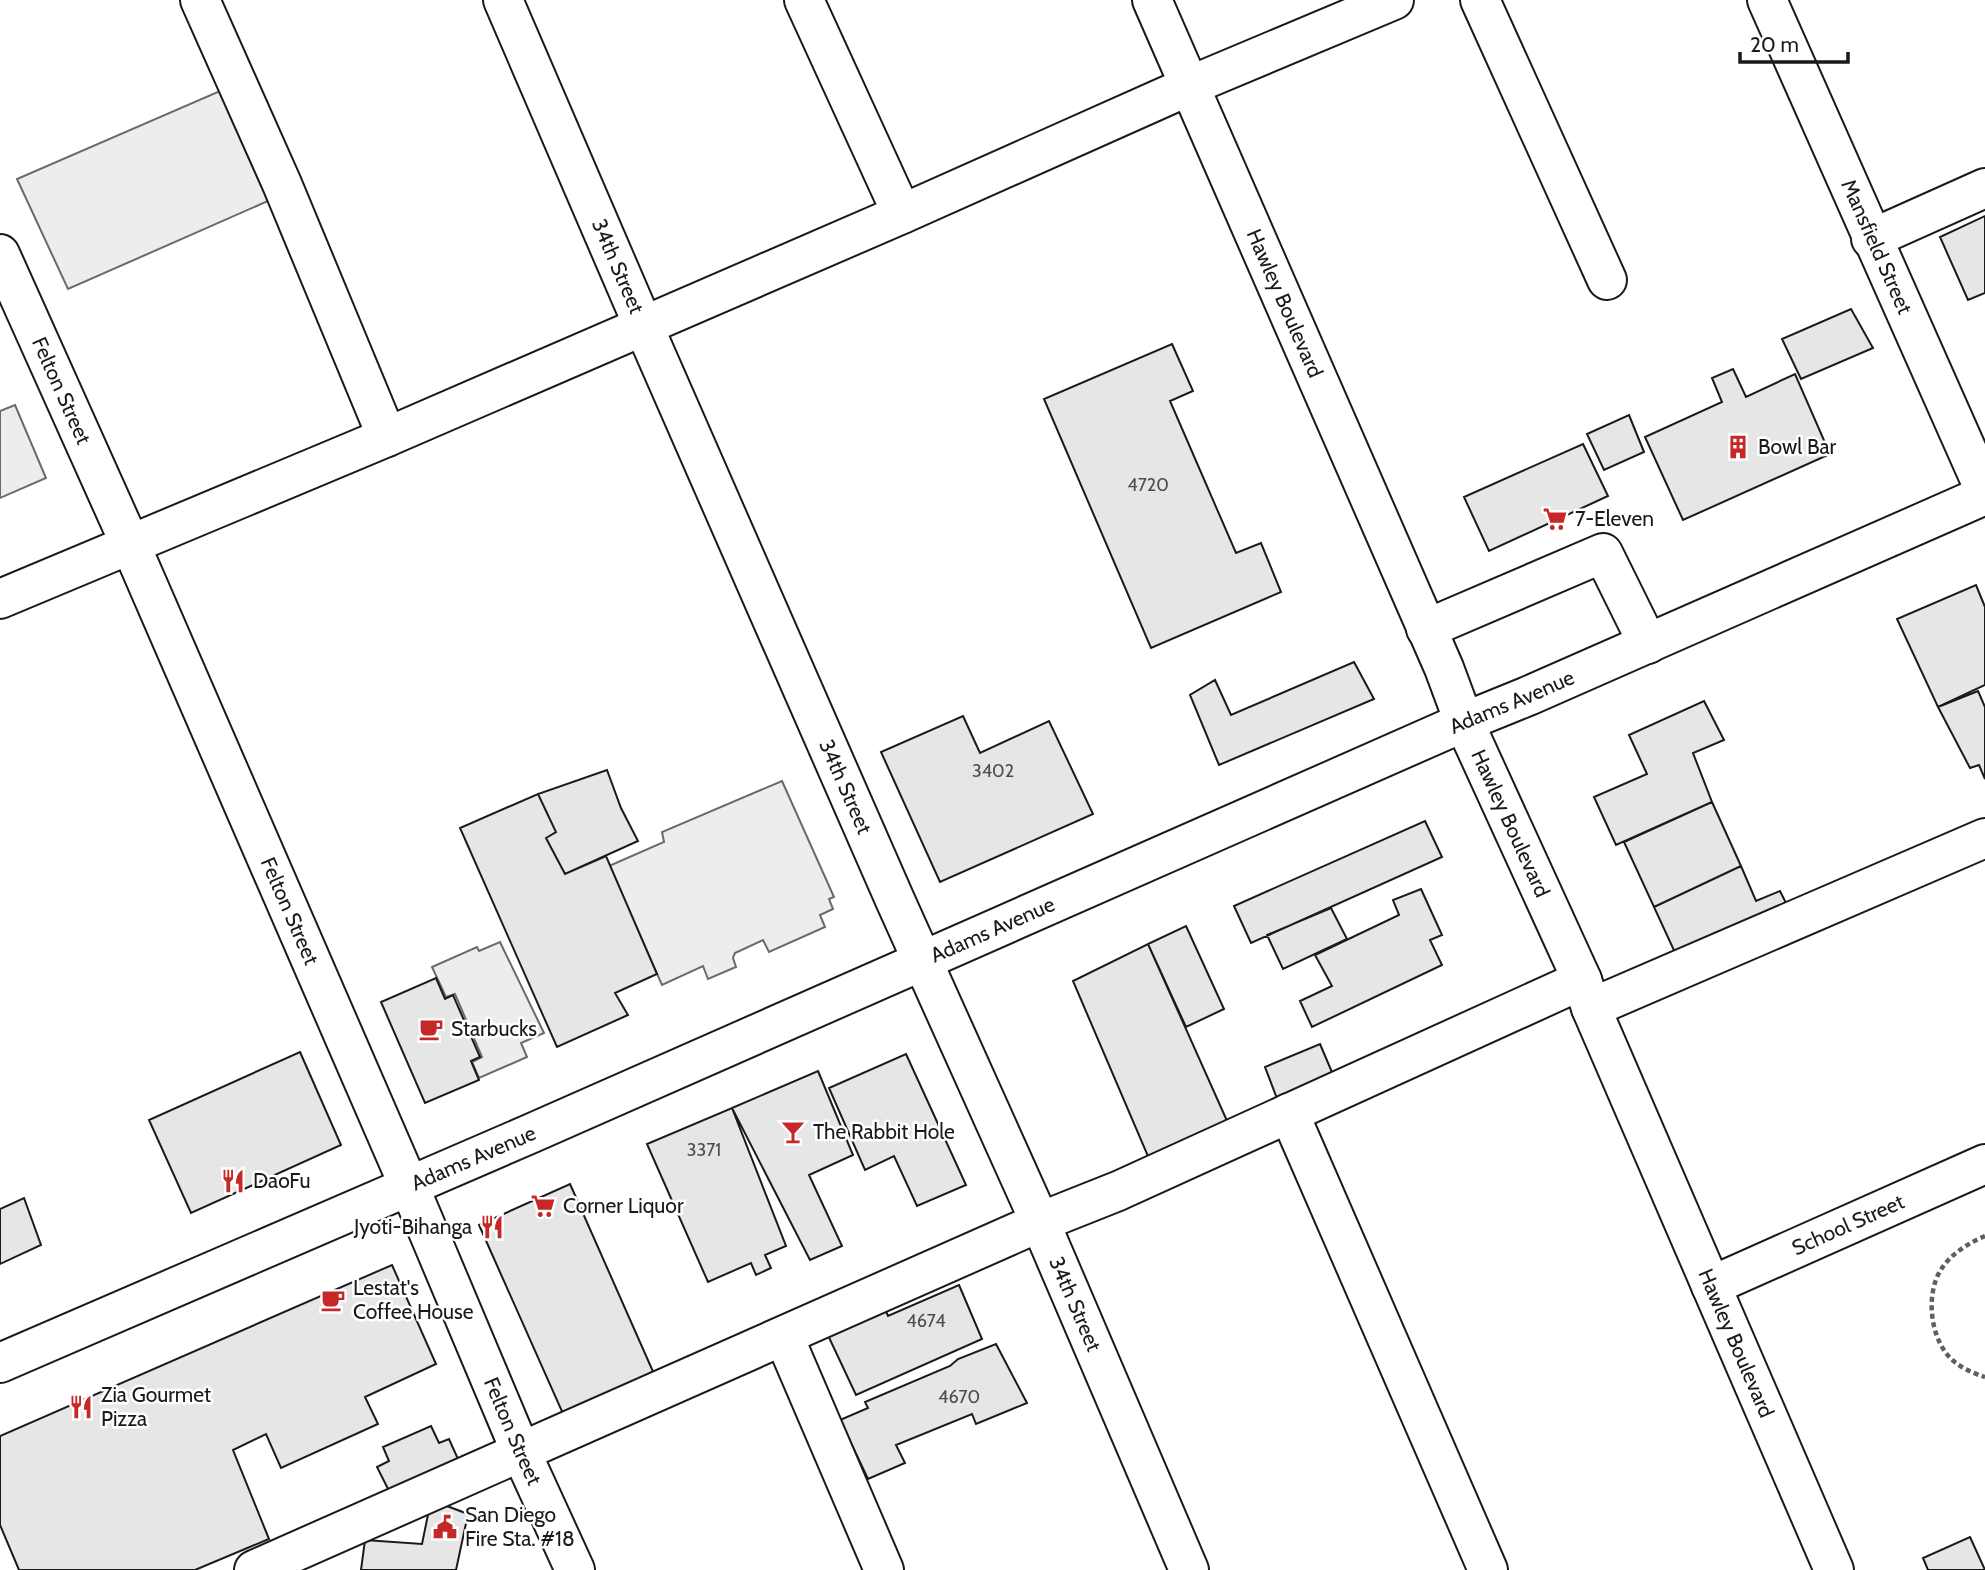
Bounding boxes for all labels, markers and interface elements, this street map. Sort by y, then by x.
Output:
scale bar [1740,21,1848,65]
text: 20 m [1750,32,1799,57]
street label: Mansfield Street [1836,175,1918,318]
street label: 34th Street [587,215,650,317]
street label: Hawley Boulevard [1242,225,1328,381]
street label: Felton Street [27,333,97,448]
building icon: Bowl Bar [1724,433,1752,461]
place label: Bowl Bar [1758,434,1837,459]
house number: 4720 [1127,474,1169,496]
supermarket icon: 7-Eleven [1541,505,1569,533]
place label: 7-Eleven [1575,506,1654,531]
street label: Adams Avenue [1445,664,1578,739]
street label: 34th Street [814,735,877,838]
street label: Hawley Boulevard [1466,745,1555,901]
house number: 3402 [972,760,1014,782]
street label: Felton Street [256,853,324,968]
street label: Adams Avenue [927,891,1059,968]
cafe icon: Starbucks [417,1015,445,1043]
place label: Starbucks [451,1016,537,1041]
bar icon: The Rabbit Hole [779,1118,807,1146]
place label: The Rabbit Hole [813,1119,955,1144]
street label: Adams Avenue [407,1120,540,1196]
house number: 3371 [687,1139,721,1161]
restaurant icon: DaoFu [219,1167,247,1195]
place label: DaoFu [253,1168,311,1193]
street label: School Street [1788,1189,1908,1260]
supermarket icon: Corner Liquor [529,1192,557,1220]
place label: Corner Liquor [563,1193,684,1218]
restaurant icon: Jyoti-Bihanga [478,1213,506,1241]
place label: Jyoti-Bihanga [353,1214,472,1239]
street label: 34th Street [1044,1253,1107,1355]
street label: Hawley Boulevard [1693,1265,1780,1421]
place label: Lestat's Coffee House [353,1275,474,1324]
cafe icon: Lestat's Coffee House [319,1286,347,1314]
house number: 4674 [906,1310,946,1332]
street label: Felton Street [479,1373,547,1489]
place label: Zia Gourmet Pizza [101,1382,211,1431]
house number: 4670 [938,1386,980,1408]
restaurant icon: Zia Gourmet Pizza [67,1393,95,1421]
place label: San Diego Fire Sta. #18 [465,1502,575,1551]
public building icon: San Diego Fire Sta. #18 [431,1513,459,1541]

